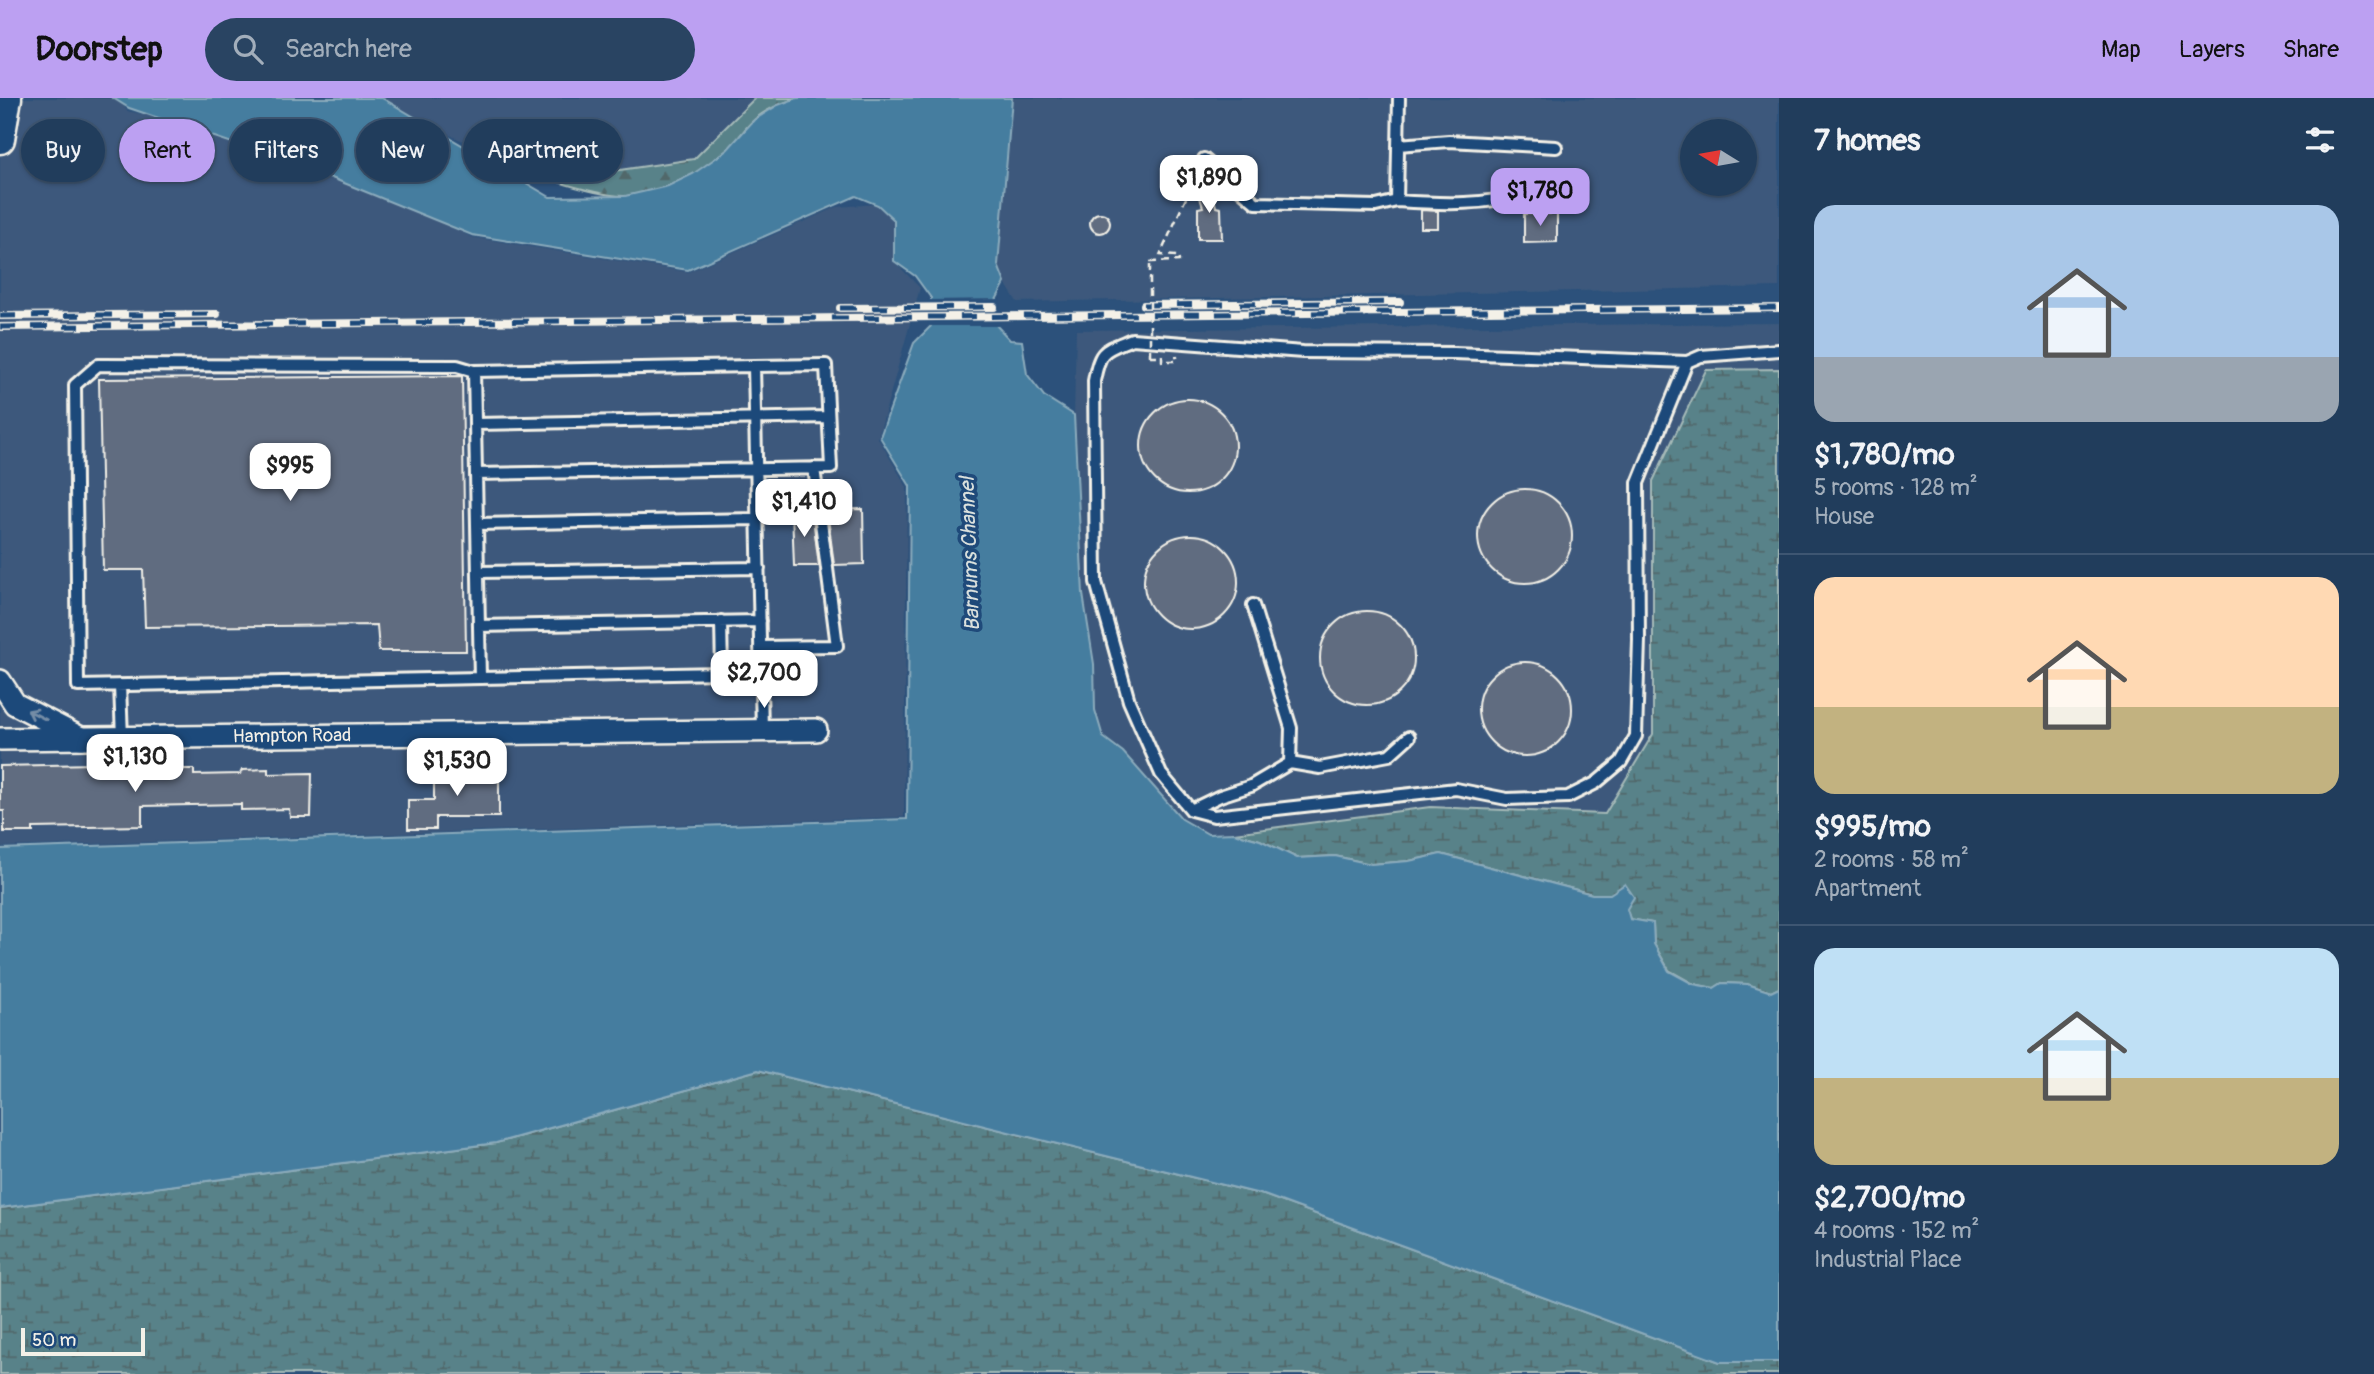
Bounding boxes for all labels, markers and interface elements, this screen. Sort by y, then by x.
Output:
search box [205,18,695,81]
text: Doorstep [35,29,163,70]
icon: search [229,30,267,68]
text: Search here [285,33,412,65]
text: Map [2101,35,2141,64]
text: Layers [2179,35,2245,64]
text: Share [2283,35,2339,64]
chip: Buy [21,119,105,182]
chip: Rent [119,119,215,182]
chip: Filters [229,119,342,182]
chip: New [356,119,449,182]
chip: Apartment [463,119,623,182]
north arrow [1680,119,1757,196]
map controls [1680,119,1757,196]
icon: filters [2301,121,2339,159]
text: 7 homes [1814,122,1921,159]
pin: $1,890 [1152,156,1266,215]
text: $1,890 [1176,163,1242,192]
pin: $1,780 [1483,169,1597,228]
text: $1,780 [1507,176,1573,205]
icon: home [2014,250,2140,376]
text: $1,780/mo [1814,436,1955,473]
pin: $995 [249,444,331,503]
text: $995 [266,451,314,480]
text: 5 rooms · 128 m² [1814,473,1978,502]
water label: Barnums Channel [954,474,986,632]
pin: $1,410 [747,480,861,539]
text: $1,410 [771,487,837,516]
text: House [1814,502,1874,531]
icon: home [2014,622,2140,748]
pin: $2,700 [707,650,821,710]
text: $2,700 [727,658,801,687]
one-way arrow [27,708,48,721]
street label: Hampton Road [233,723,351,748]
pin: $1,130 [78,734,192,794]
pin: $1,530 [400,738,514,798]
text: $1,130 [103,742,167,771]
text: $1,530 [423,746,491,775]
text: $995/mo [1814,808,1931,845]
text: 2 rooms · 58 m² [1814,845,1969,874]
text: Apartment [1814,874,1921,903]
icon: home [2014,993,2140,1119]
text: $2,700/mo [1814,1179,1965,1216]
text: 4 rooms · 152 m² [1814,1216,1980,1245]
text: Industrial Place [1814,1245,1961,1274]
scale bar [21,1325,145,1357]
text: 50 m [32,1328,76,1352]

